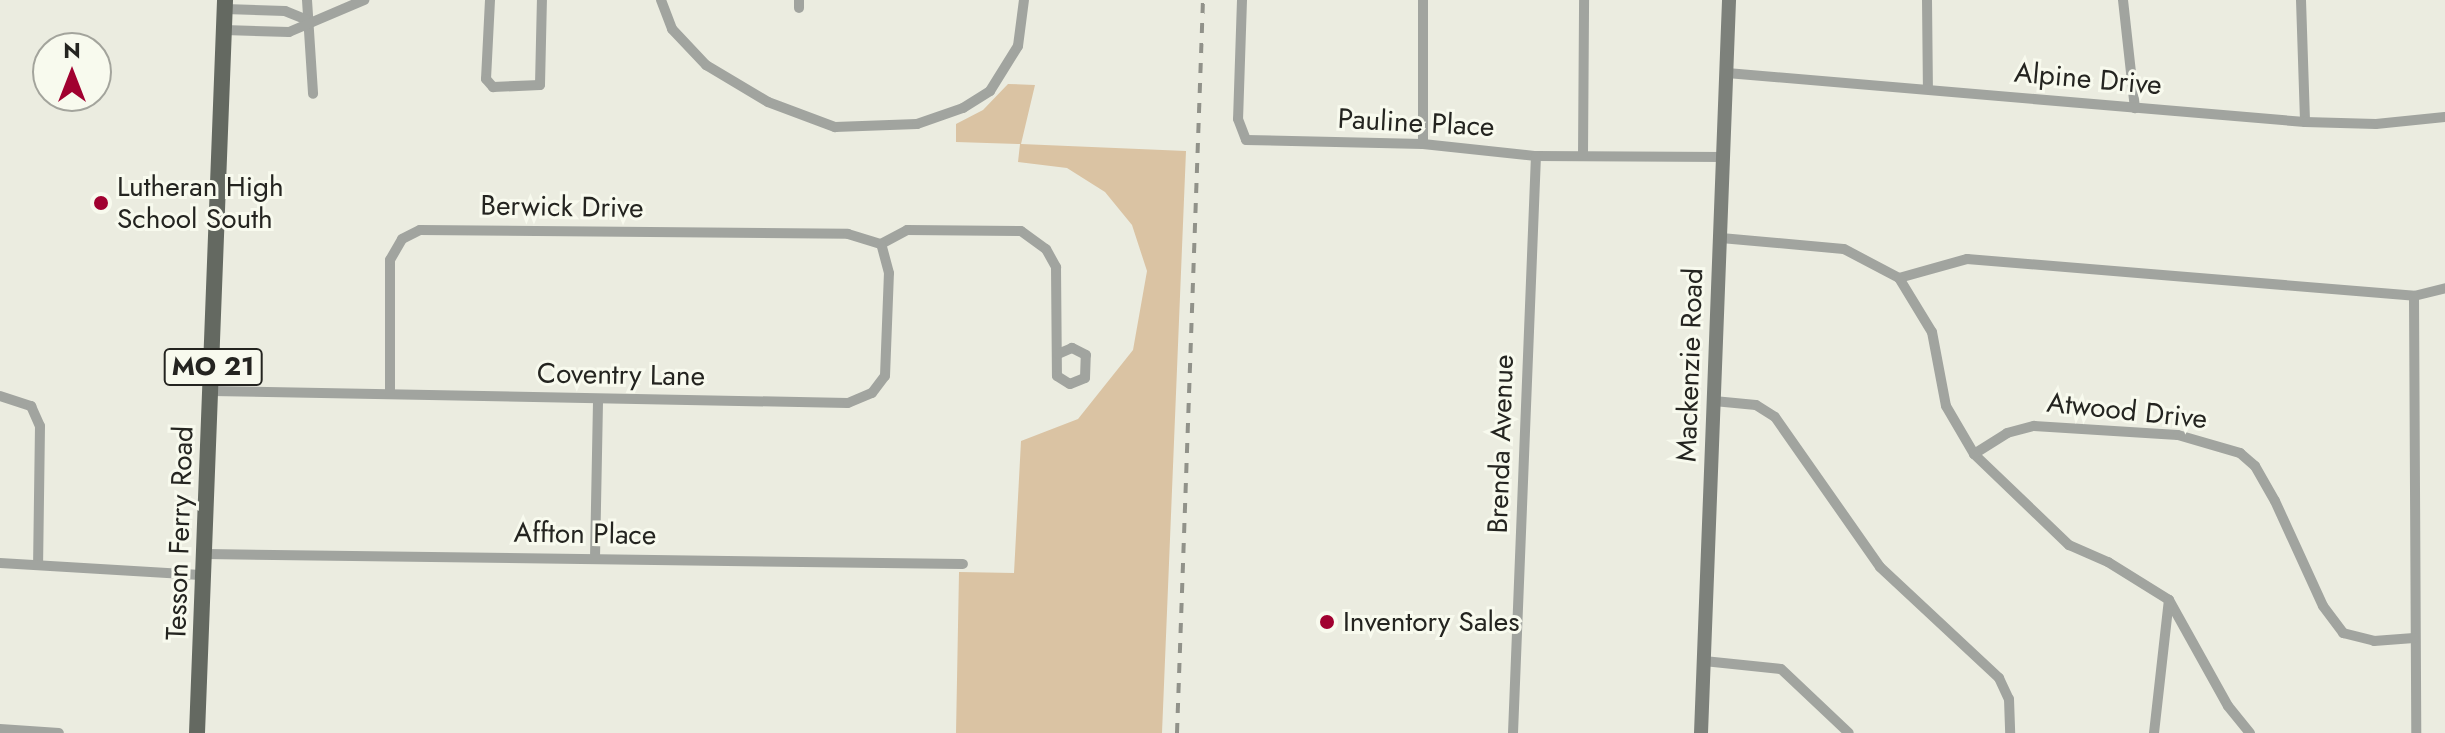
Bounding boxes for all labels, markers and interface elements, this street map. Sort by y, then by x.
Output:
north arrow [32,32,112,112]
text: N [63,34,81,66]
street label: Alpine Drive [2013,56,2163,102]
street label: Pauline Place [1337,102,1495,144]
place label: Lutheran High School South [117,170,284,236]
street label: Berwick Drive [480,189,644,225]
marker: Lutheran High School South [92,194,110,212]
street label: Mackenzie Road [1670,268,1710,462]
road number: MO 21 [163,345,263,389]
street label: Brenda Avenue [1481,354,1521,534]
street label: Coventry Lane [537,357,705,393]
street label: Atwood Drive [2045,386,2209,436]
street label: Tesson Ferry Road [159,425,201,641]
street label: Affton Place [513,516,657,552]
place label: Inventory Sales [1343,605,1520,639]
marker: Inventory Sales [1318,613,1336,631]

